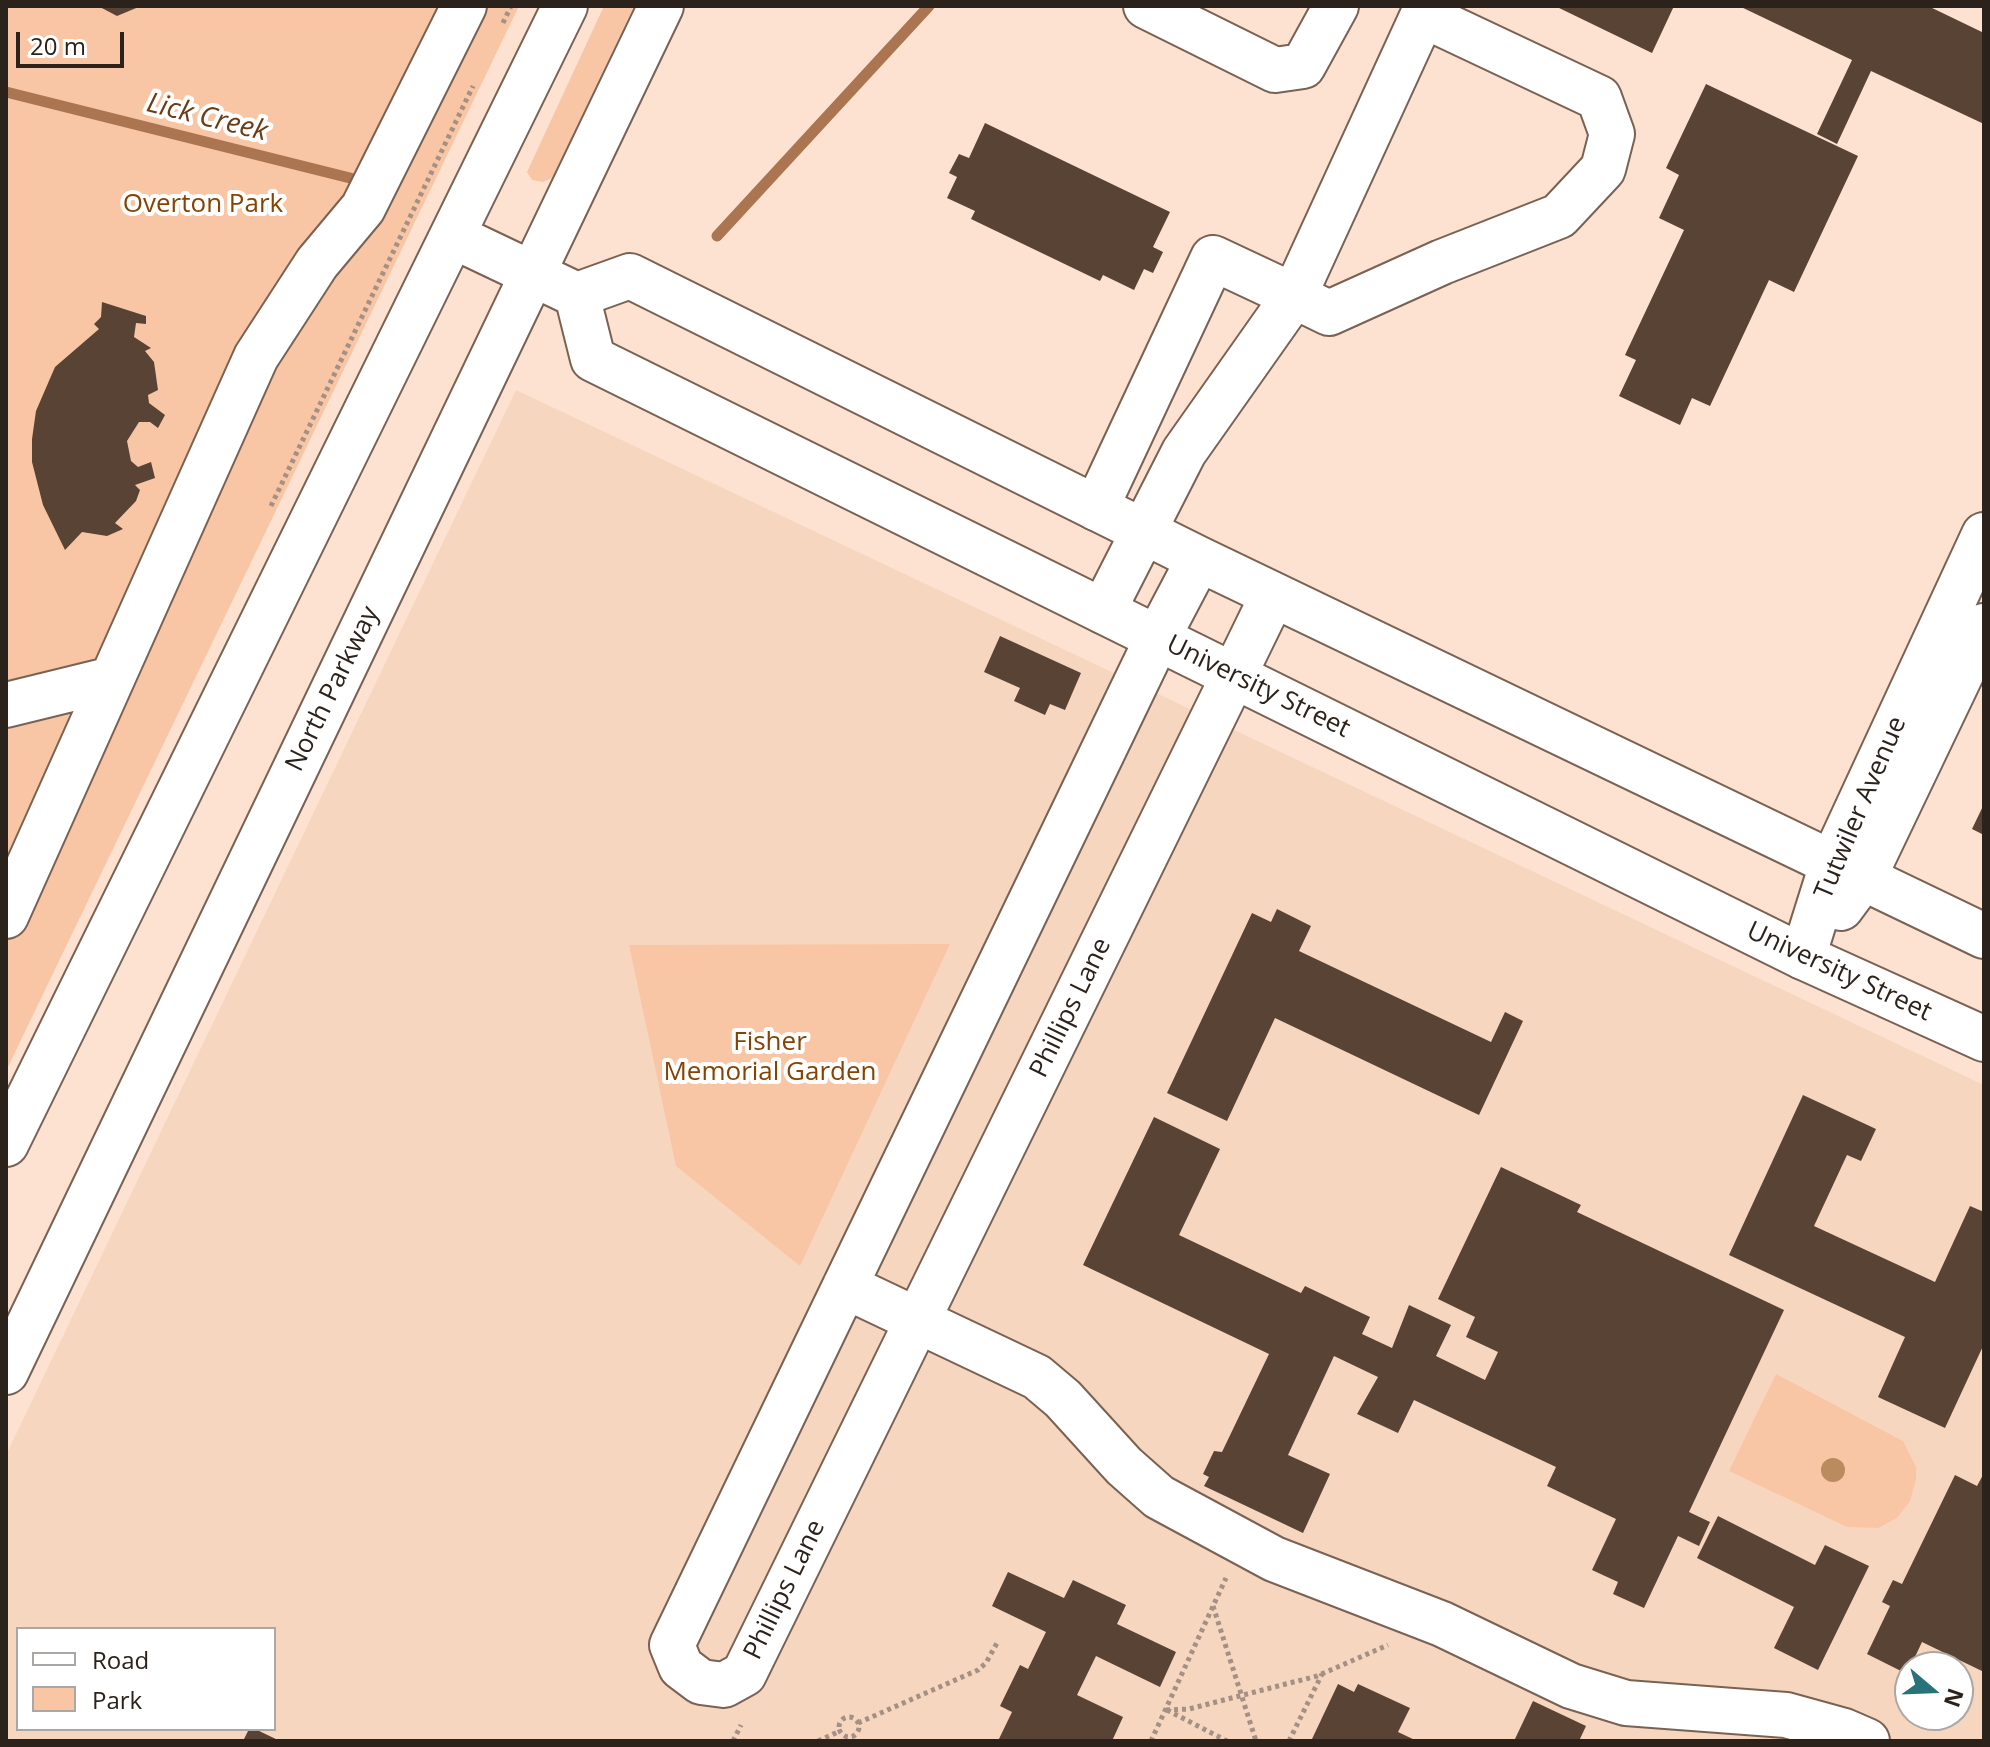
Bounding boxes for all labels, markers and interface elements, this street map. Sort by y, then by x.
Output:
scale bar [20,16,128,66]
text: 20 m [30,29,86,62]
water label: Lick Creek [143,87,271,149]
park label: Overton Park [123,189,283,221]
street label: North Parkway [280,601,386,777]
street label: University Street [1161,629,1355,745]
street label: Tutwiler Avenue [1808,712,1914,904]
street label: University Street [1742,916,1936,1028]
street label: Phillips Lane [1024,933,1118,1083]
park label: Fisher Memorial Garden [663,1027,877,1088]
street label: Phillips Lane [738,1515,832,1665]
legend [16,1627,276,1731]
text: Road [92,1643,149,1676]
north arrow [1894,1651,1974,1731]
text: Park [92,1683,142,1716]
text: N [1938,1685,1972,1711]

